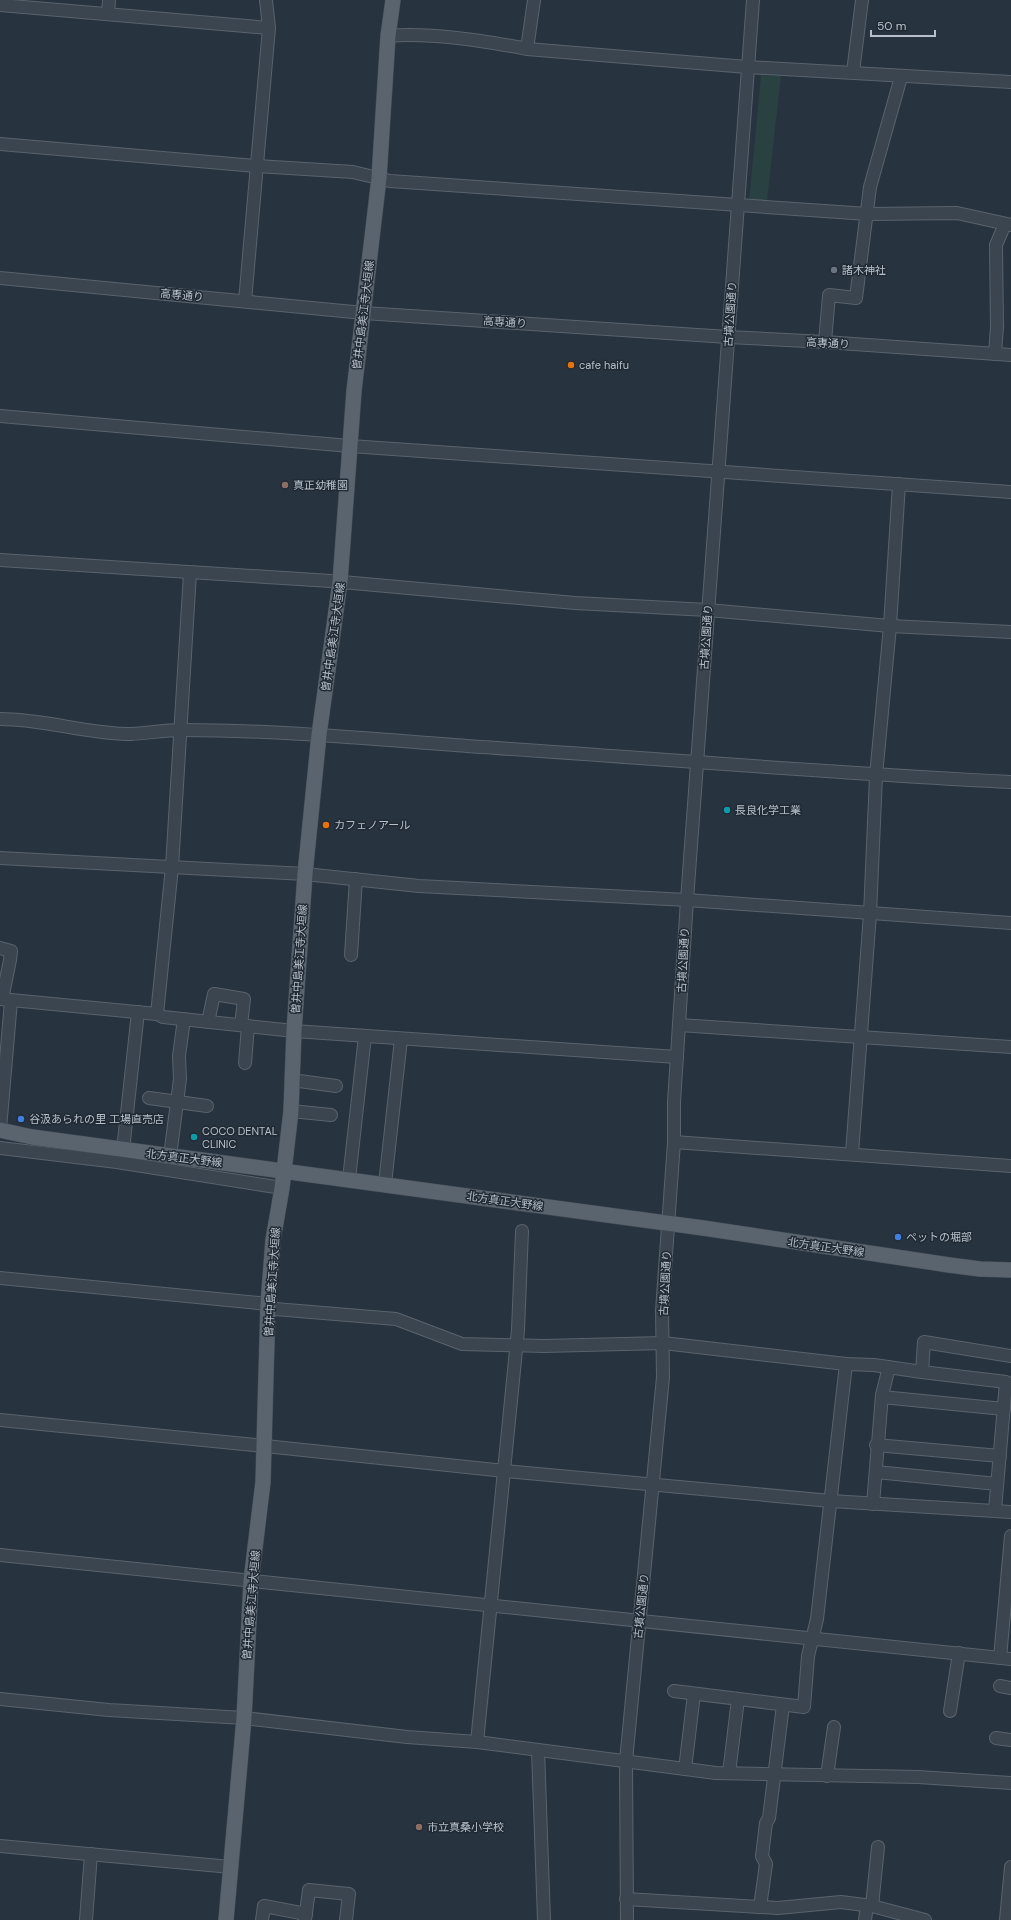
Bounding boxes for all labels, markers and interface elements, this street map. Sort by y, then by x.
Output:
scale bar [871,12,935,38]
text: 50 m [877,18,906,34]
street label: 曽井中島美江寺大垣線 [349,260,377,370]
place label: 諸木神社 [842,263,886,277]
marker: 諸木神社 [829,265,839,275]
street label: 古墳公園通り [721,281,739,347]
street label: 高専通り [159,286,205,304]
street label: 高専通り [483,313,527,331]
street label: 高専通り [806,335,850,351]
place label: cafe haifu [579,358,629,372]
marker: cafe haifu [566,360,576,370]
place label: 真正幼稚園 [293,478,348,492]
marker: 真正幼稚園 [280,480,290,490]
street label: 曽井中島美江寺大垣線 [318,582,348,692]
street label: 古墳公園通り [697,604,715,670]
place label: 長良化学工業 [735,803,801,817]
marker: 長良化学工業 [722,805,732,815]
place label: カフェノアール [334,818,410,832]
marker: カフェノアール [321,820,331,830]
street label: 曽井中島美江寺大垣線 [288,904,310,1014]
street label: 古墳公園通り [674,927,692,993]
place label: 谷汲あられの里 工場直売店 [29,1112,164,1126]
marker: 谷汲あられの里 工場直売店 [16,1114,26,1124]
place label: COCO DENTAL CLINIC [202,1124,278,1151]
marker: COCO DENTAL CLINIC [189,1132,199,1142]
street label: 北方真正大野線 [145,1146,223,1170]
street label: 北方真正大野線 [466,1189,544,1213]
street label: 曽井中島美江寺大垣線 [261,1227,283,1337]
place label: ペットの堀部 [906,1230,972,1244]
marker: ペットの堀部 [893,1232,903,1242]
street label: 北方真正大野線 [787,1235,865,1259]
street label: 古墳公園通り [656,1250,674,1316]
street label: 曽井中島美江寺大垣線 [239,1550,263,1660]
street label: 古墳公園通り [631,1572,651,1640]
place label: 市立真桑小学校 [427,1820,504,1834]
marker: 市立真桑小学校 [414,1822,424,1832]

